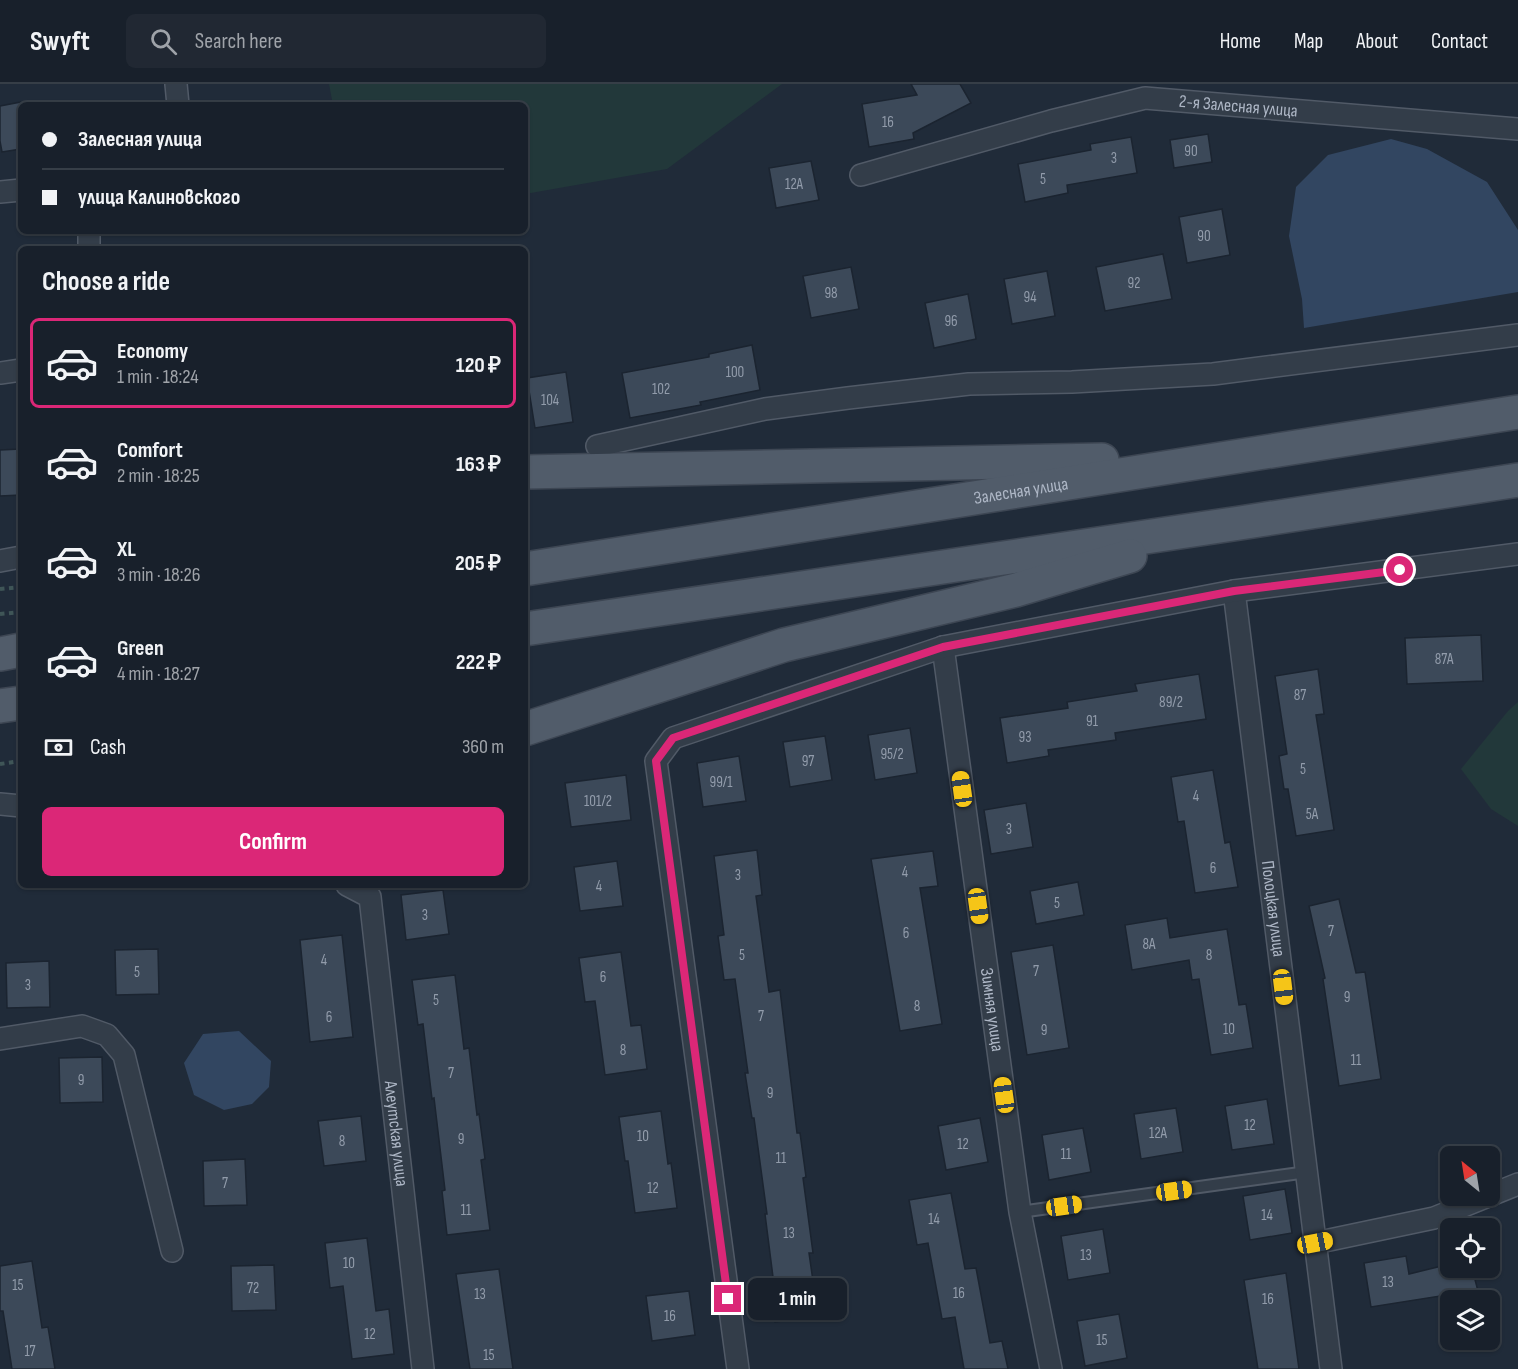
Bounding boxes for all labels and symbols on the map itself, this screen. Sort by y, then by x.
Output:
street label: 2-я Залесная улица [1178,91,1299,122]
house number: 16 [882,113,894,132]
house number: 90 [1184,142,1198,161]
house number: 3 [1111,149,1117,168]
house number: 5 [1040,170,1046,189]
house number: 12А [785,175,804,194]
house number: 90 [1197,227,1211,246]
house number: 92 [1128,274,1140,293]
house number: 98 [824,284,838,303]
house number: 94 [1024,288,1036,307]
house number: 96 [944,312,958,331]
house number: 100 [726,363,744,382]
house number: 102 [652,380,670,399]
house number: 104 [541,391,559,410]
street label: Залесная улица [972,473,1070,509]
route start [1386,556,1413,583]
house number: 87А [1435,650,1454,669]
house number: 87 [1294,686,1306,705]
house number: 89/2 [1159,693,1183,712]
house number: 91 [1086,712,1099,731]
house number: 93 [1019,728,1031,747]
house number: 95/2 [880,745,904,764]
house number: 97 [802,752,814,771]
house number: 5 [1300,760,1306,779]
car [951,770,973,808]
house number: 99/1 [710,773,733,792]
house number: 4 [1193,787,1199,806]
house number: 101/2 [584,792,612,811]
house number: 5А [1306,805,1319,824]
house number: 3 [1006,820,1012,839]
house number: 6 [1210,859,1216,878]
street label: Полоцкая улица [1257,859,1290,958]
house number: 4 [902,863,908,882]
house number: 3 [735,866,741,885]
house number: 4 [596,877,602,896]
car [967,887,989,925]
house number: 5 [1054,894,1060,913]
house number: 3 [422,906,428,925]
house number: 7 [1328,922,1334,941]
house number: 6 [903,924,909,943]
house number: 8А [1143,935,1156,954]
house number: 5 [739,946,745,965]
house number: 8 [1206,946,1212,965]
house number: 4 [321,951,327,970]
house number: 7 [1033,962,1039,981]
house number: 5 [134,963,140,982]
street label: Зимняя улица [976,967,1008,1053]
house number: 6 [600,968,606,987]
car [1272,968,1294,1006]
house number: 3 [25,976,31,995]
house number: 9 [1344,988,1350,1007]
house number: 5 [433,991,439,1010]
house number: 8 [914,997,920,1016]
house number: 7 [758,1007,764,1026]
house number: 6 [326,1008,332,1027]
house number: 10 [1223,1020,1235,1039]
house number: 9 [1041,1021,1047,1040]
house number: 8 [620,1041,626,1060]
house number: 11 [1351,1051,1362,1070]
house number: 7 [448,1064,454,1083]
house number: 9 [78,1071,84,1090]
car [993,1076,1015,1114]
street label: Алеутская улица [380,1079,412,1187]
house number: 9 [767,1084,773,1103]
house number: 12 [1244,1116,1256,1135]
house number: 12А [1149,1124,1168,1143]
house number: 10 [637,1127,649,1146]
house number: 9 [458,1130,464,1149]
house number: 8 [339,1132,345,1151]
house number: 12 [957,1135,969,1154]
house number: 11 [1061,1145,1072,1164]
north arrow [1440,1146,1500,1206]
house number: 11 [776,1149,787,1168]
house number: 7 [222,1174,228,1193]
house number: 12 [647,1179,659,1198]
car [1155,1180,1193,1202]
car [1045,1195,1083,1217]
house number: 11 [461,1201,472,1220]
house number: 14 [1261,1206,1273,1225]
house number: 14 [928,1210,940,1229]
house number: 13 [783,1224,795,1243]
car [1296,1231,1334,1255]
house number: 13 [1080,1246,1092,1265]
house number: 10 [343,1254,355,1273]
house number: 13 [1382,1273,1394,1292]
house number: 15 [12,1276,24,1295]
callout: 1 min [749,1278,848,1320]
house number: 72 [247,1279,259,1298]
house number: 16 [953,1284,965,1303]
house number: 13 [474,1285,486,1304]
route end [714,1285,741,1312]
house number: 16 [1262,1290,1274,1309]
house number: 16 [664,1307,676,1326]
house number: 12 [364,1325,376,1344]
house number: 15 [1096,1331,1108,1350]
house number: 17 [24,1342,36,1361]
house number: 15 [483,1346,495,1365]

